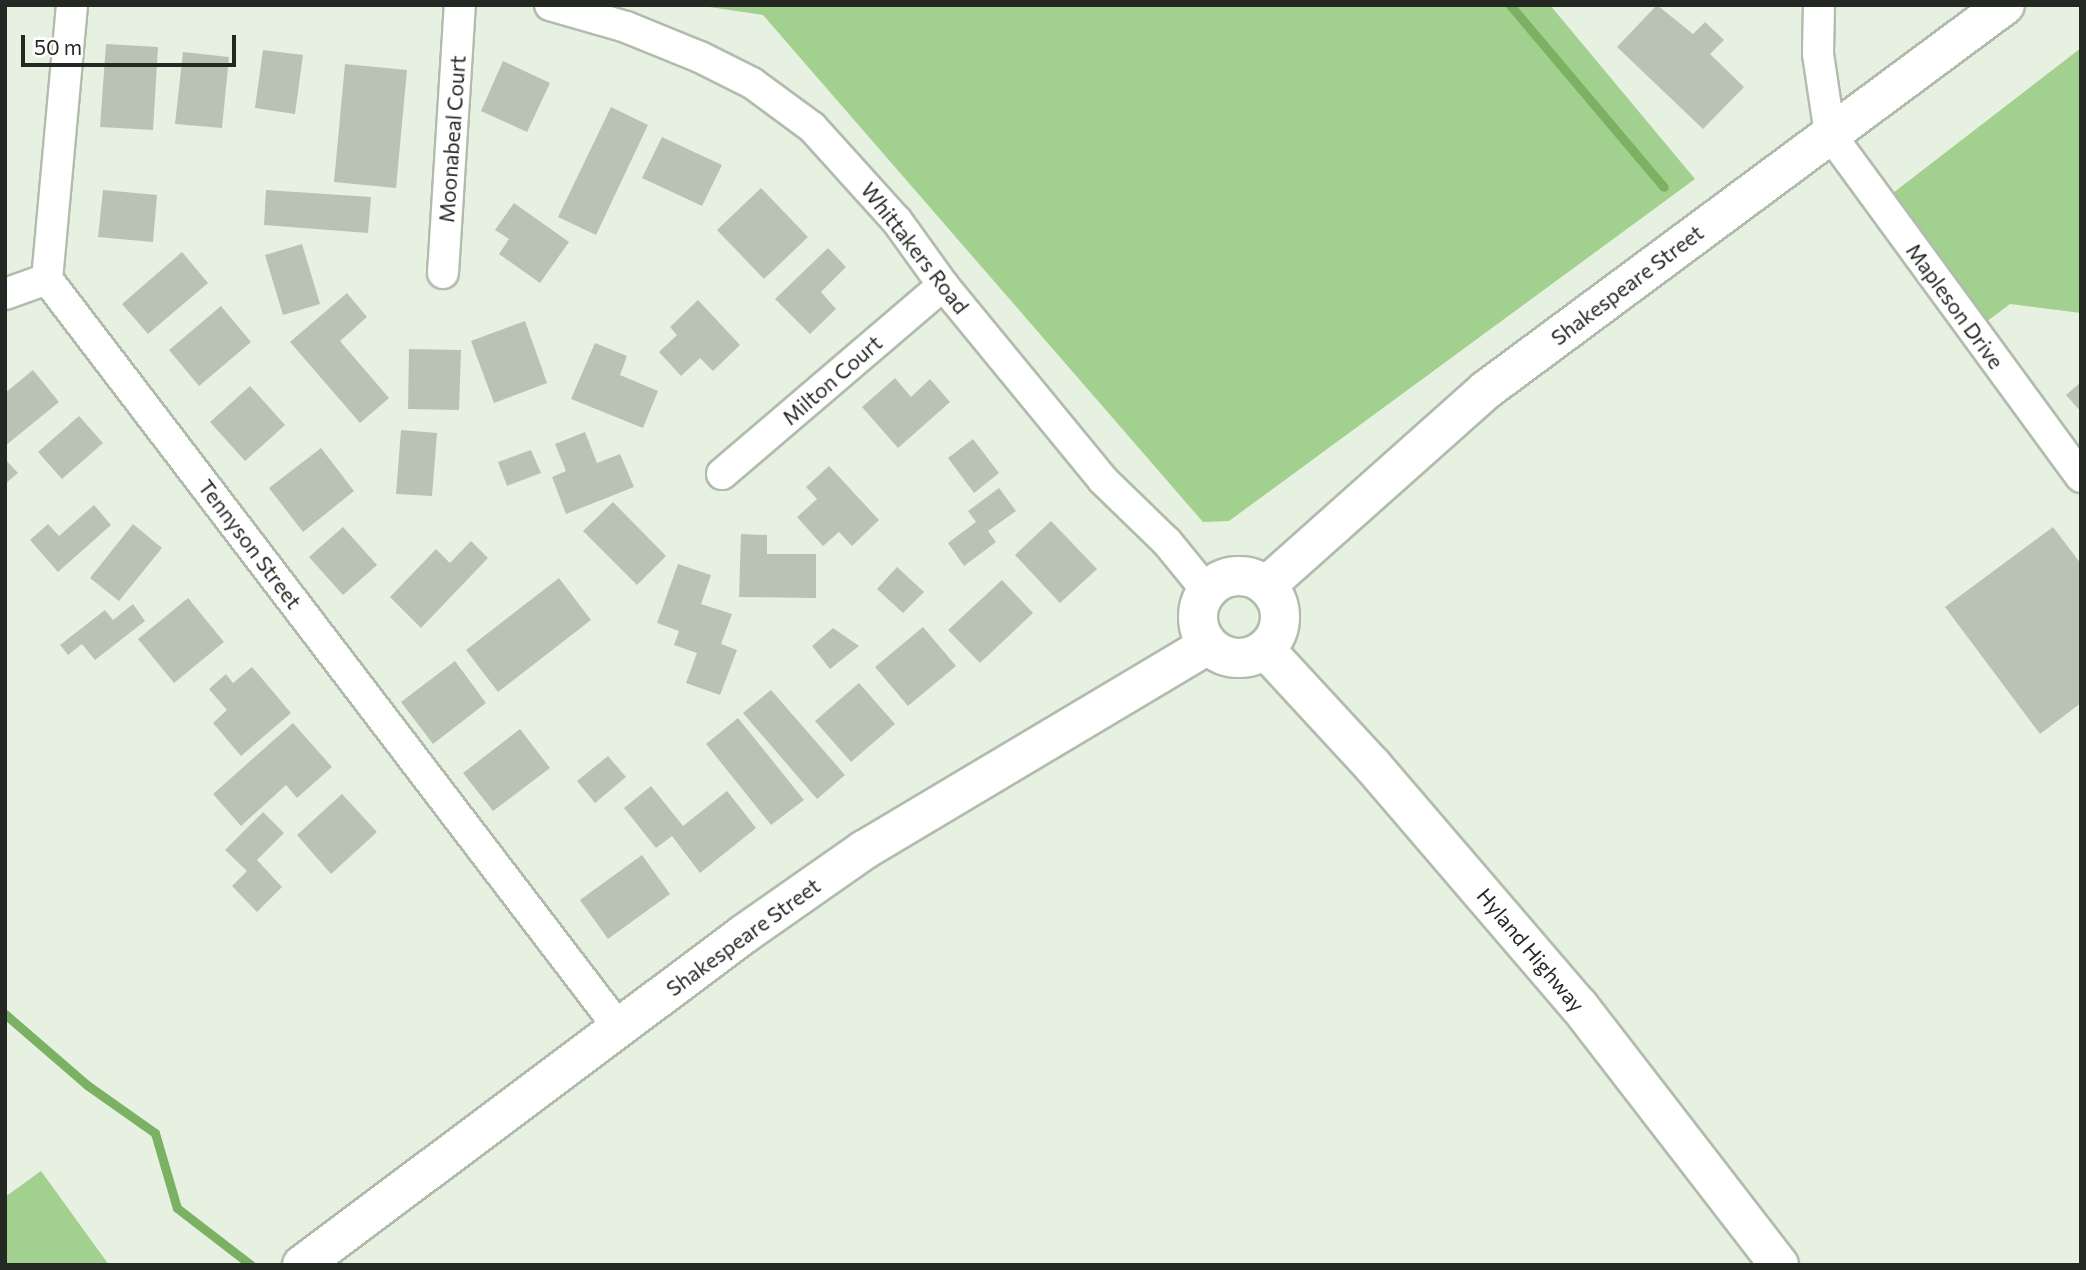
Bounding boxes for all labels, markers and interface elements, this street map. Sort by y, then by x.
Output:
scale bar [24,21,240,65]
text: 50 m [34,34,82,59]
street label: Moonabeal Court [434,54,470,224]
street label: Whittakers Road [856,177,974,319]
street label: Shakespeare Street [1546,220,1708,350]
street label: Mapleson Drive [1901,238,2009,374]
street label: Milton Court [777,330,887,430]
street label: Tennyson Street [193,475,307,613]
street label: Shakespeare Street [661,873,825,1001]
street label: Hyland Highway [1472,883,1590,1017]

